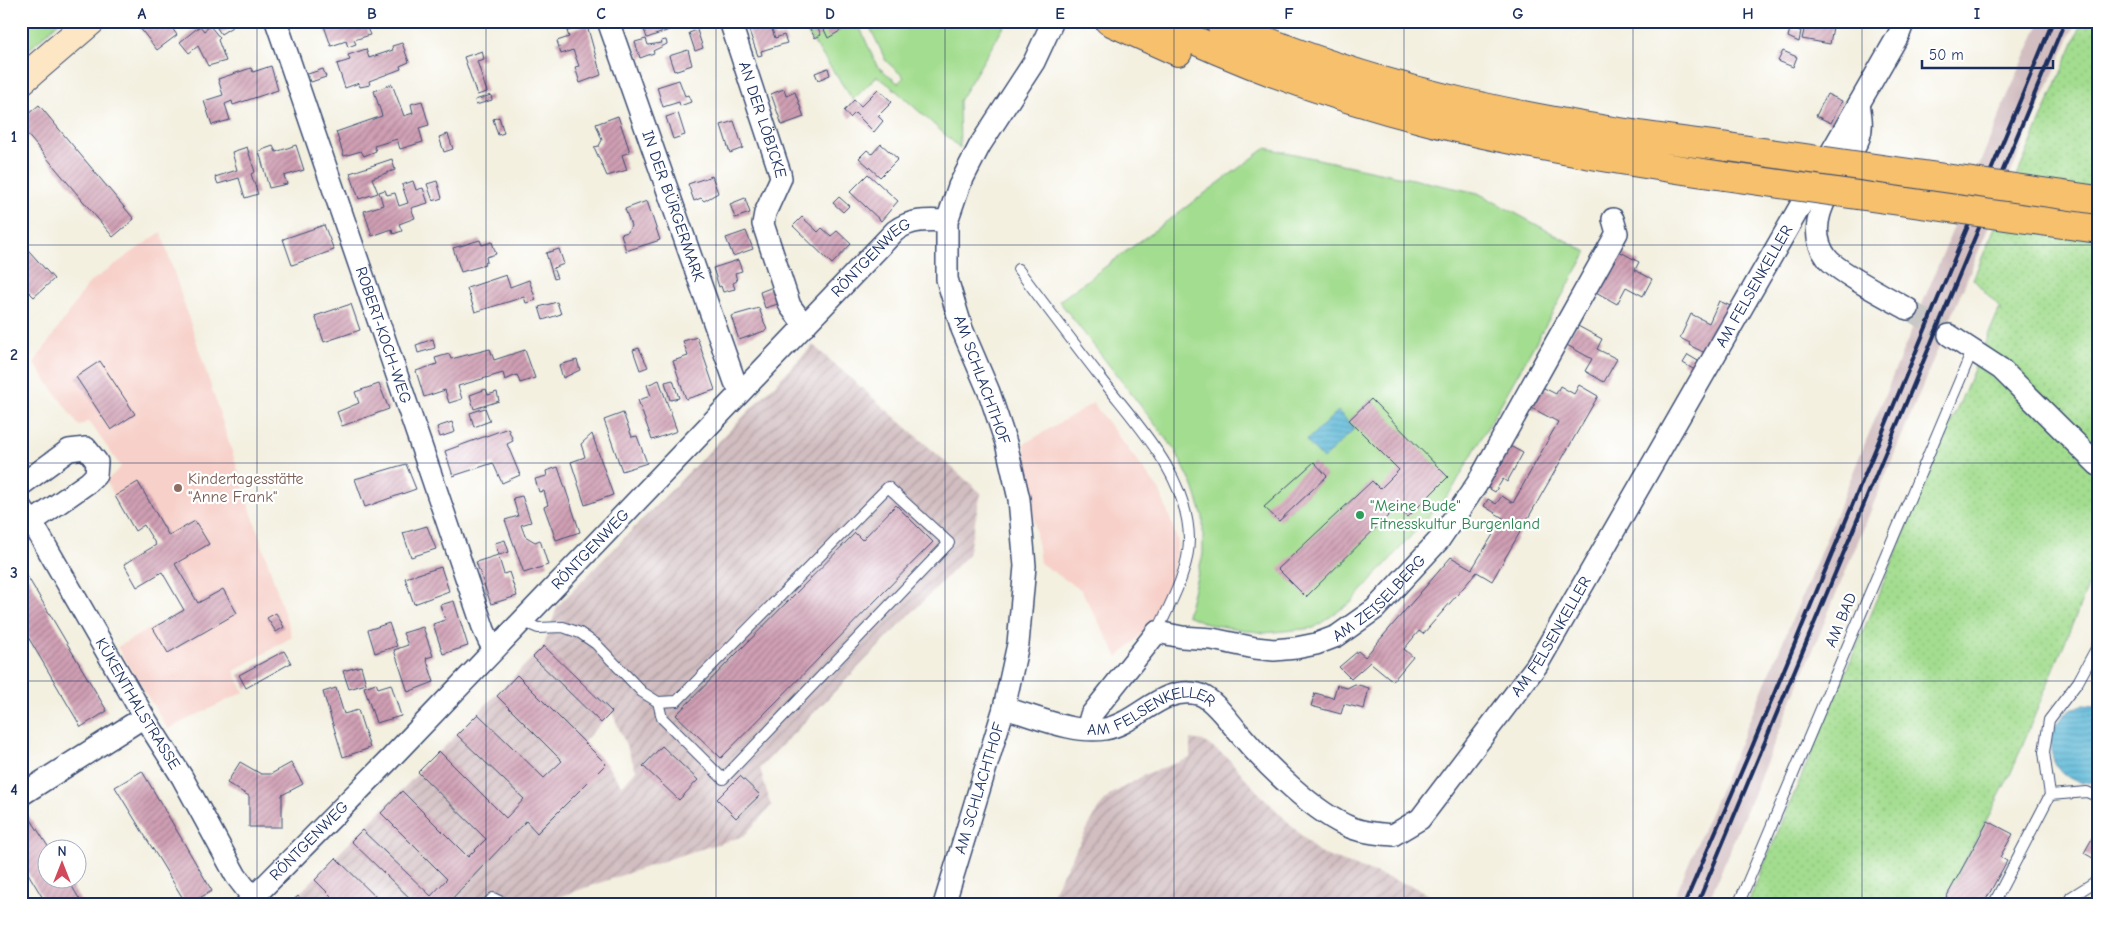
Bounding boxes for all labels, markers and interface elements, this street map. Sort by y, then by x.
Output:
text: A [138,5,147,23]
text: B [367,5,377,23]
text: C [596,5,606,23]
text: D [825,5,835,23]
text: E [1055,5,1065,23]
text: F [1284,5,1294,23]
text: G [1512,5,1524,23]
text: H [1742,5,1754,23]
text: I [1974,5,1980,23]
scale bar [1922,38,2053,70]
text: 50 m [1929,46,1964,64]
street label: AN DER LÖBICKE [735,59,790,180]
text: 1 [11,128,17,146]
street label: IN DER BÜRGERMARK [638,128,708,284]
street label: RÖNTGENWEG [828,215,913,301]
street label: AM FELSENKELLER [1712,222,1797,351]
street label: ROBERT-KOCH-WEG [352,264,415,406]
street label: AM SCHLACHTHOF [950,313,1014,448]
text: 2 [10,346,18,364]
place label: Kindertagesstätte "Anne Frank" [188,470,304,506]
marker: Kindertagesstätte "Anne Frank" [172,482,184,494]
place label: "Meine Bude" Fitnesskultur Burgenland [1370,497,1540,533]
street label: RÖNTGENWEG [548,506,633,593]
marker: "Meine Bude" Fitnesskultur Burgenland [1354,509,1366,521]
street label: AM ZEISELBERG [1329,551,1430,645]
text: 3 [10,564,18,582]
street label: AM FELSENKELLER [1507,573,1595,700]
street label: AM BAD [1822,590,1860,650]
street label: KÜKENTHALSTRASSE [92,635,184,773]
street label: AM FELSENKELLER [1087,684,1219,739]
street label: AM SCHLACHTHOF [951,720,1008,856]
text: 4 [10,781,18,799]
street label: RÖNTGENWEG [266,797,352,884]
north arrow [38,838,88,888]
text: N [57,843,67,860]

